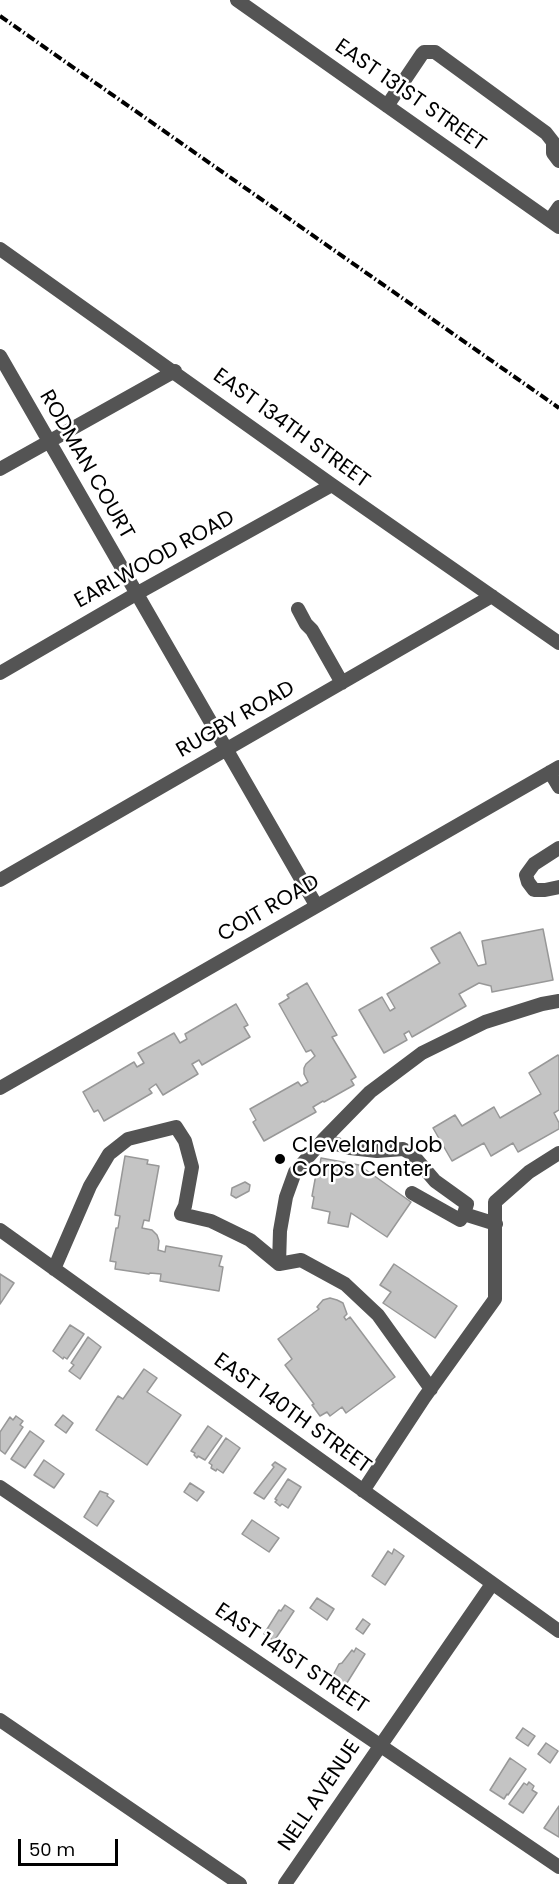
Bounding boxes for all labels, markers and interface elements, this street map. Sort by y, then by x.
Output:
street label: EAST 131ST STREET [330,34,490,158]
street label: EAST 134TH STREET [208,364,374,494]
street label: RODMAN COURT [33,386,139,544]
street label: EARLWOOD ROAD [71,506,239,614]
street label: RUGBY ROAD [172,676,300,764]
street label: COIT ROAD [214,870,324,948]
place label: Cleveland Job Corps Center [292,1134,443,1184]
marker: Cleveland Job Corps Center [273,1152,287,1166]
street label: EAST 140TH STREET [208,1348,376,1480]
street label: EAST 141ST STREET [210,1598,372,1720]
street label: NELL AVENUE [274,1736,366,1856]
scale bar [21,1827,122,1865]
text: 50 m [29,1837,75,1862]

